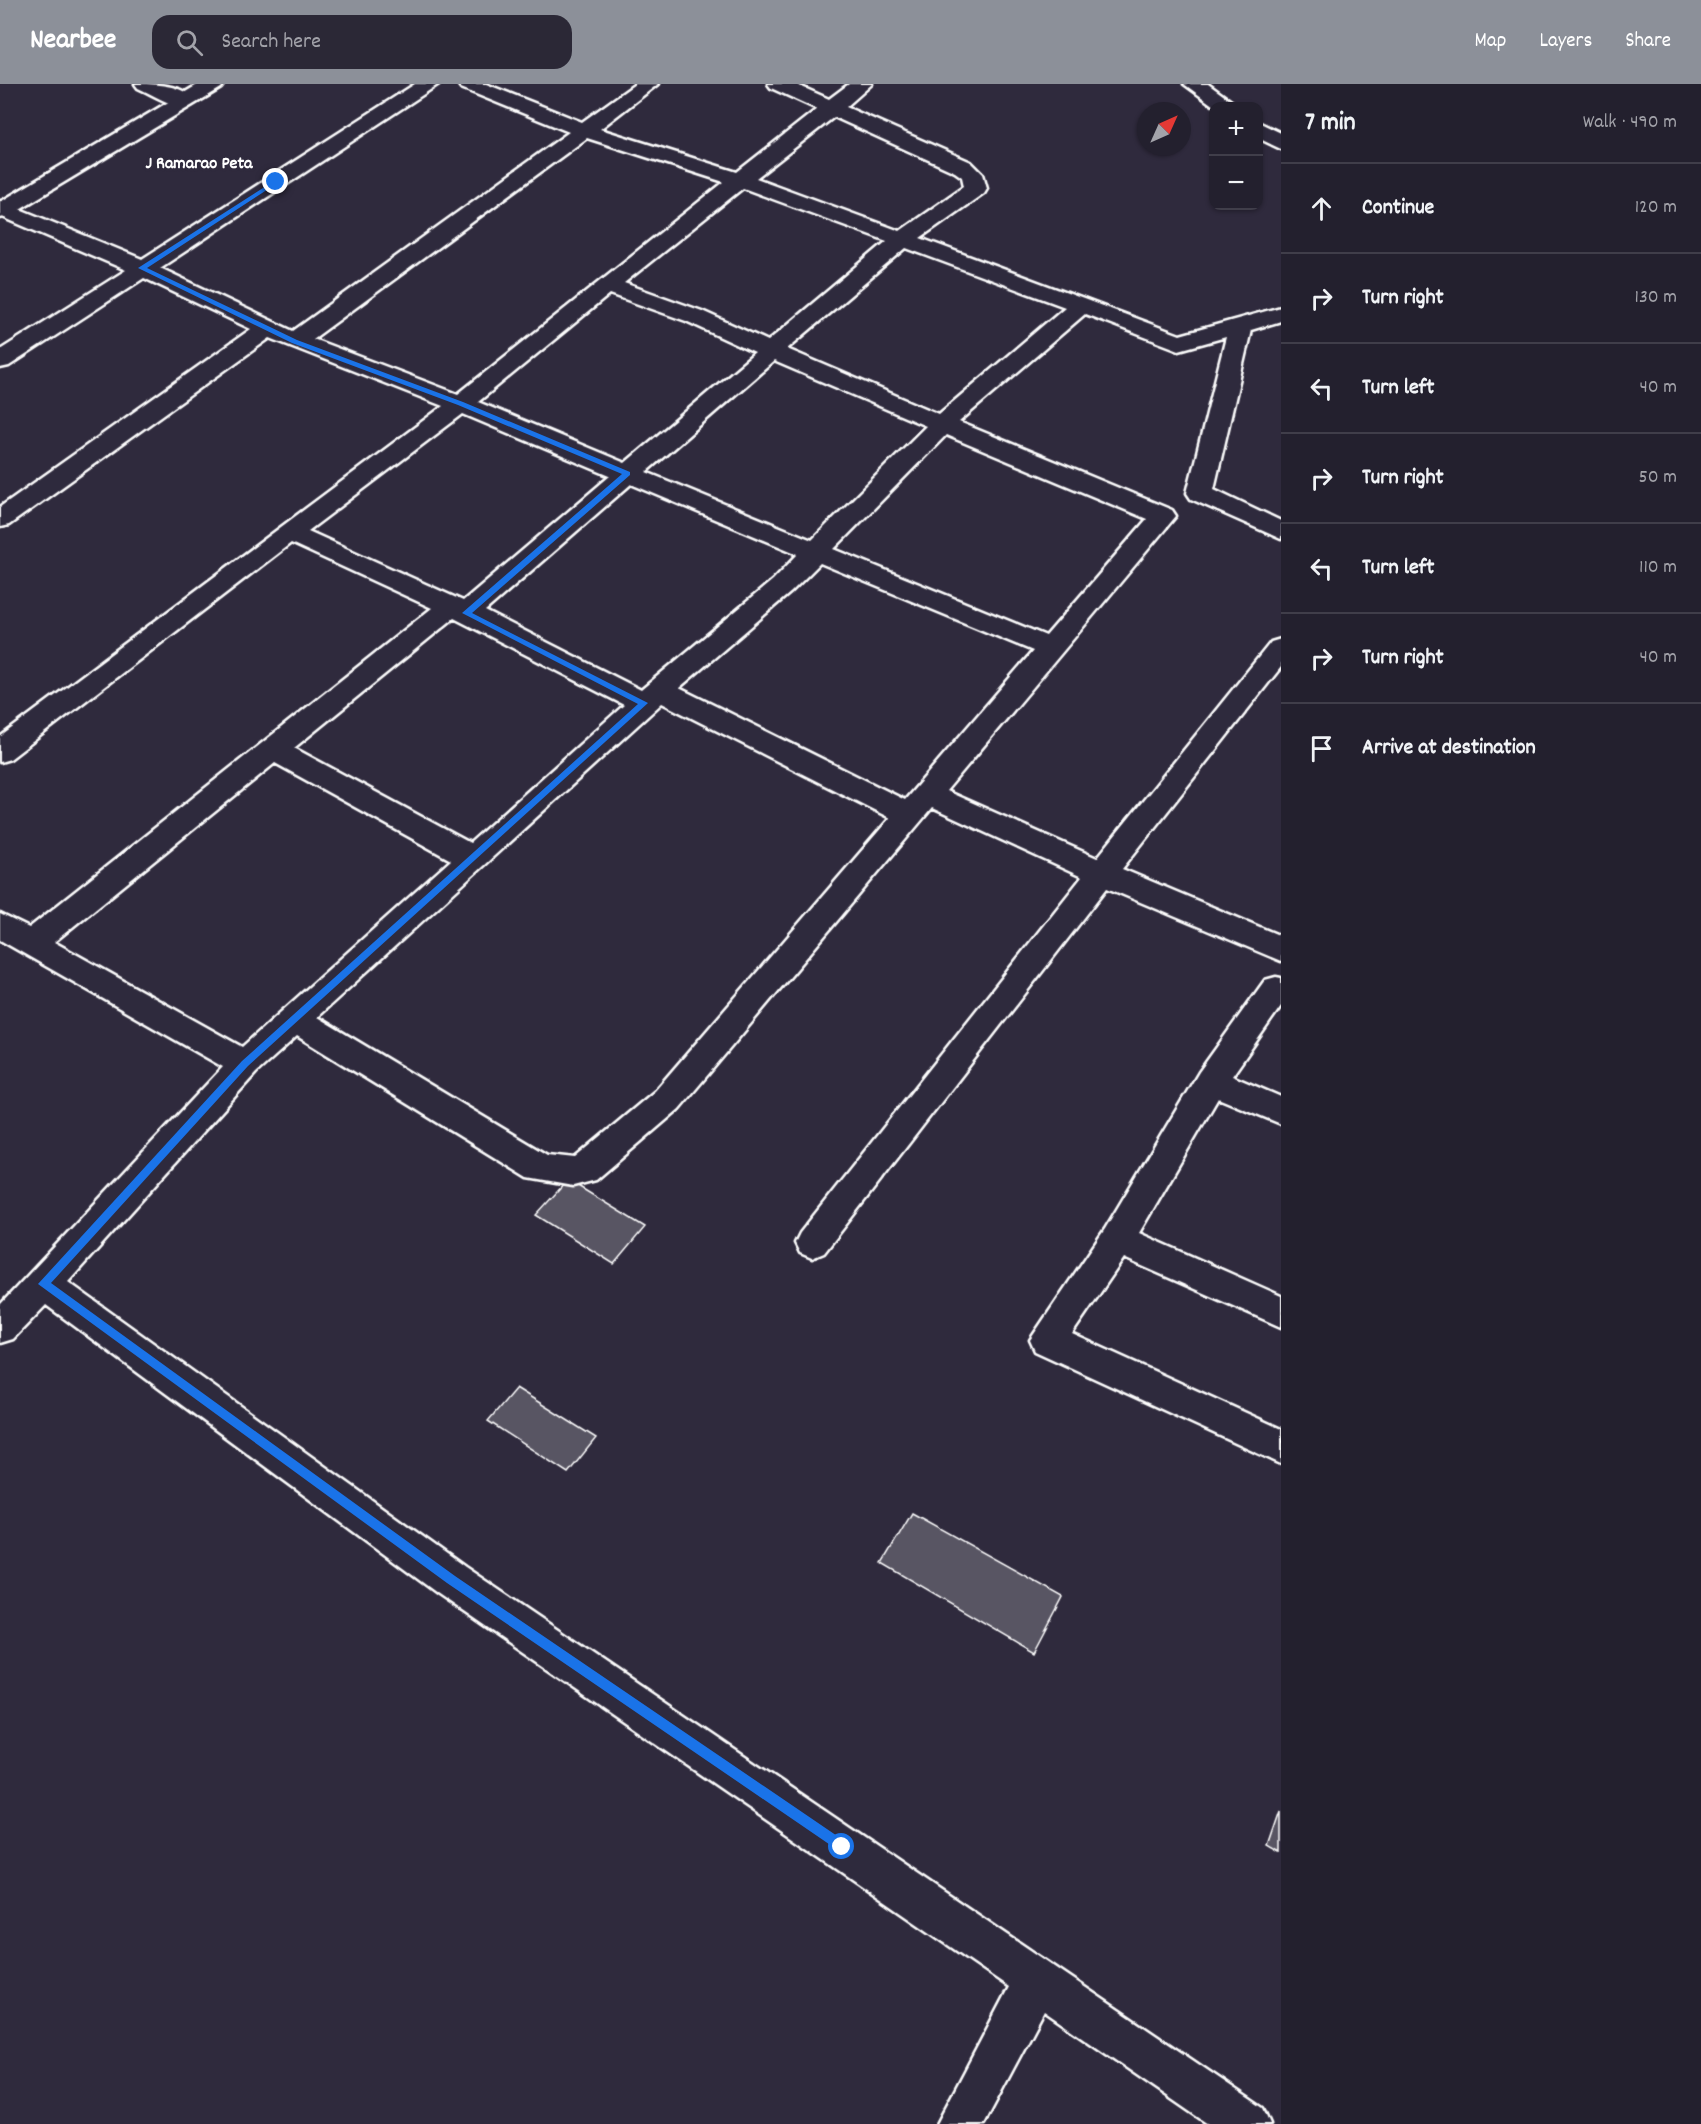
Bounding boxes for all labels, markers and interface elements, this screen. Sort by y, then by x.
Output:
search box [152,15,572,69]
text: Nearbee [30,22,116,62]
icon: search [173,26,206,59]
text: Search here [221,27,321,58]
text: Map [1475,27,1506,57]
text: Layers [1539,27,1592,57]
text: Share [1625,27,1671,57]
north arrow [1137,102,1191,156]
map controls [1209,102,1263,210]
button: + [1209,102,1263,156]
text: 7 min [1305,105,1356,142]
text: Walk · 490 m [1583,109,1677,137]
district label: J Ramarao Peta [145,152,253,177]
button: − [1209,156,1263,210]
route end [262,168,288,194]
icon: ahead [1305,192,1338,225]
text: Continue [1362,193,1434,224]
text: 120 m [1635,194,1677,222]
icon: right [1305,282,1338,315]
text: Turn right [1362,283,1444,314]
text: 130 m [1635,284,1677,312]
icon: left [1305,372,1338,405]
text: Turn left [1362,373,1434,404]
text: 40 m [1639,374,1677,402]
icon: right [1305,462,1338,495]
text: Turn right [1362,463,1444,494]
text: 50 m [1639,464,1677,492]
icon: left [1305,552,1338,585]
text: Turn left [1362,553,1434,584]
text: 110 m [1639,554,1677,582]
icon: right [1305,642,1338,675]
text: Turn right [1362,643,1444,674]
text: 40 m [1639,644,1677,672]
icon: arrive [1305,732,1338,765]
text: Arrive at destination [1362,733,1536,764]
route start [828,1833,854,1859]

